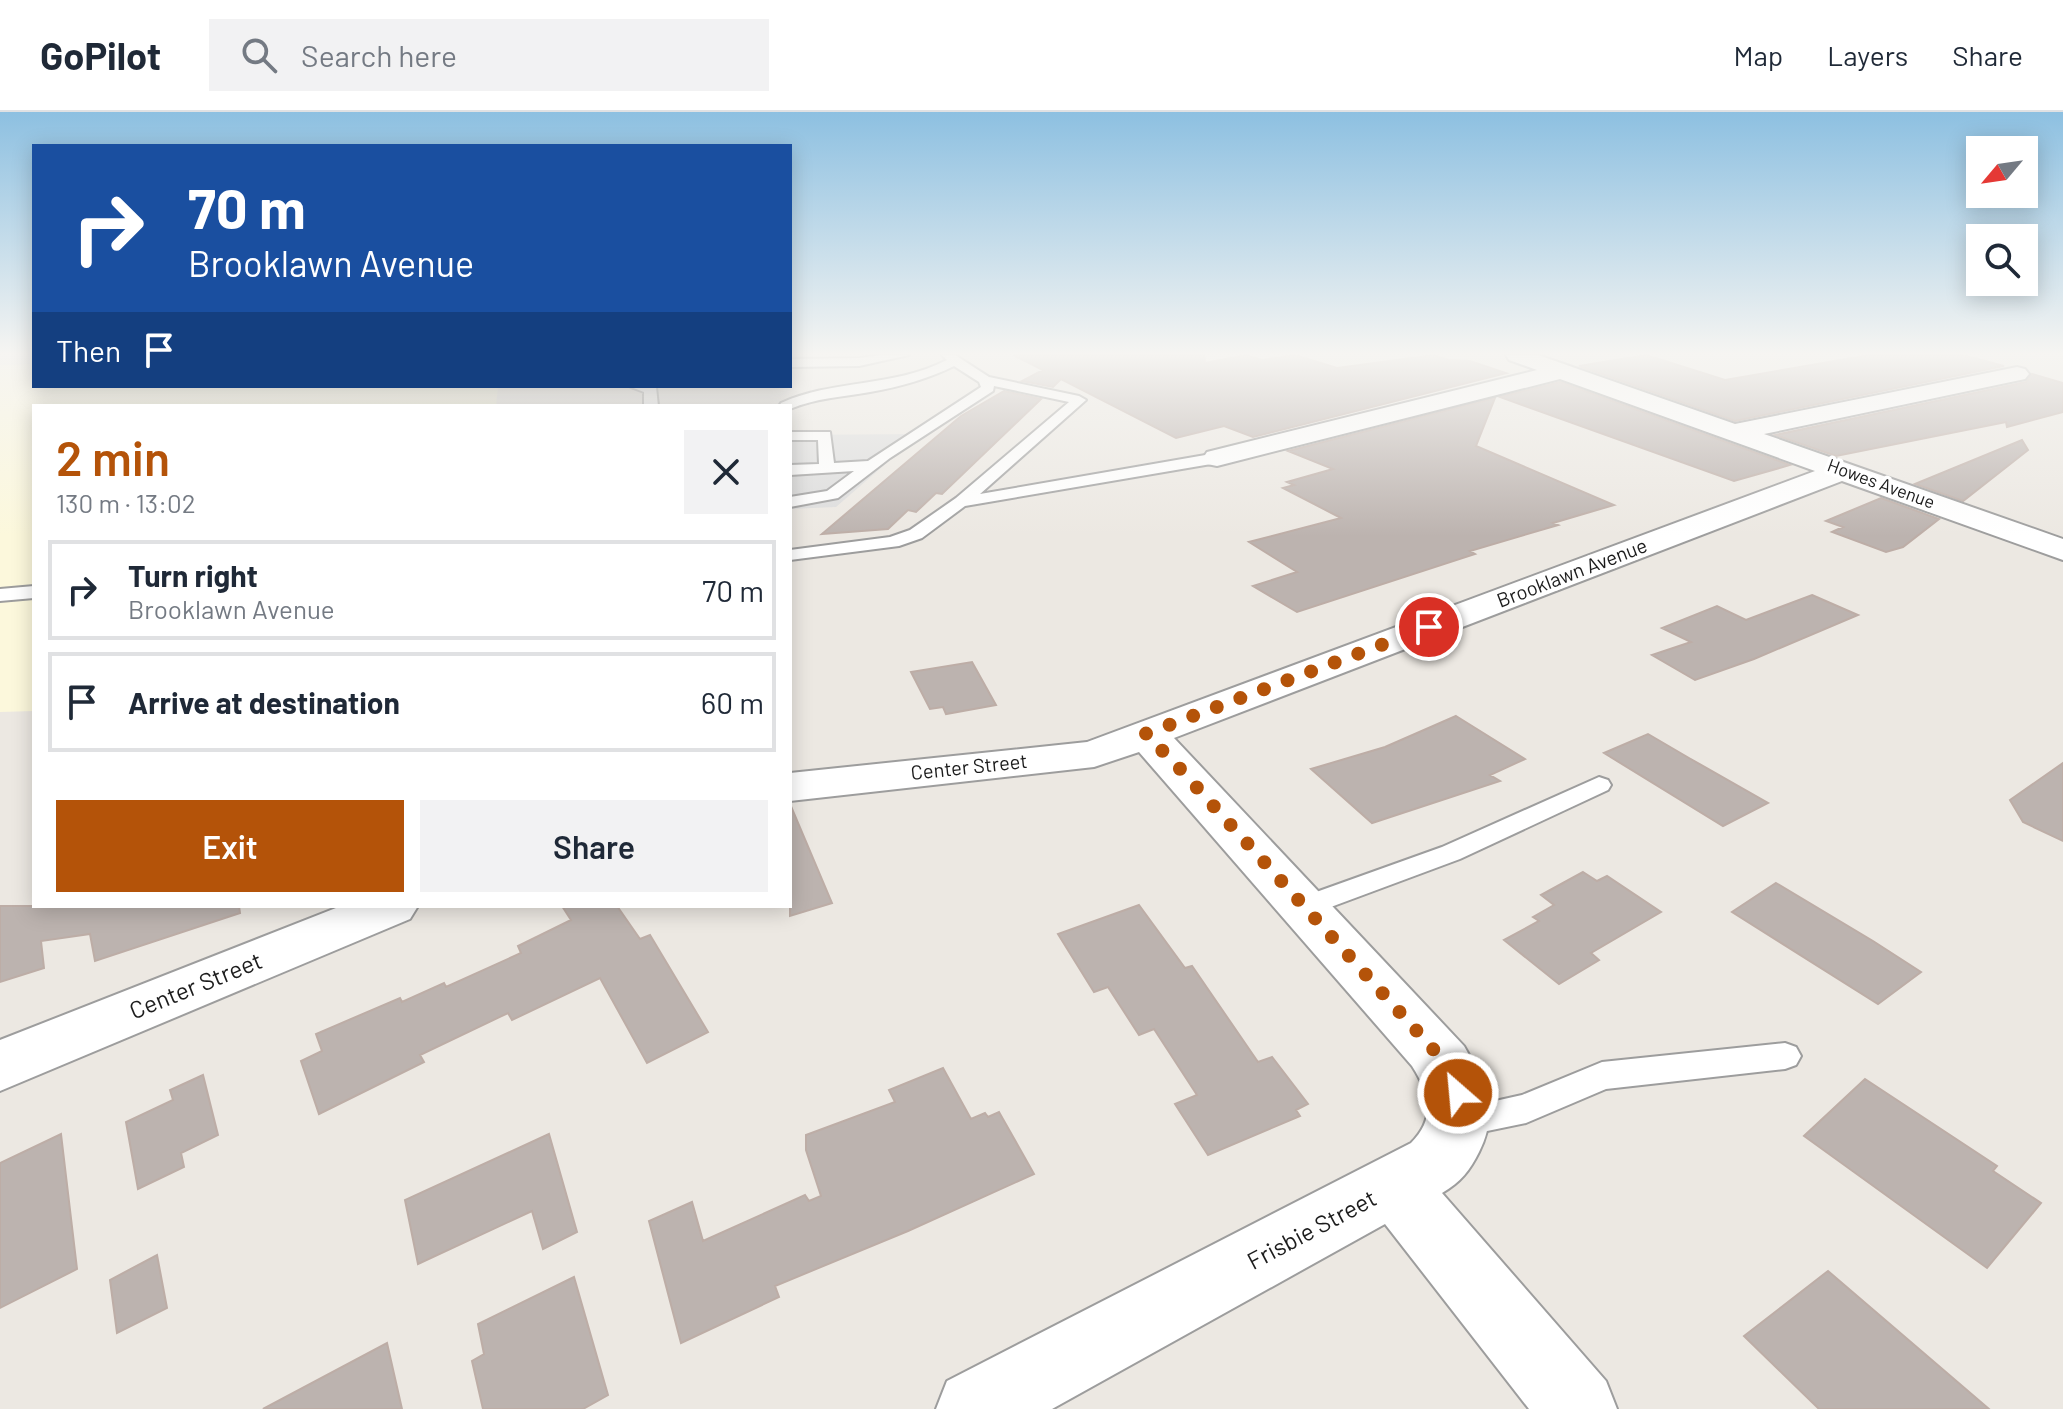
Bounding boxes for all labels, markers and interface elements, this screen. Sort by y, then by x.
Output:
search box [209,19,769,91]
text: GoPilot [40,32,161,78]
icon: search [237,33,281,77]
text: Search here [301,37,457,73]
text: Map [1733,38,1783,72]
text: Layers [1827,38,1908,72]
text: Share [1952,38,2023,72]
north arrow [1966,136,2038,208]
map controls [1966,136,2038,296]
text: 70 m [188,173,306,240]
icon: right [56,176,160,280]
button: search [1966,224,2038,296]
text: Brooklawn Avenue [188,241,474,284]
icon: arrive [137,328,181,372]
text: Then [56,332,121,368]
text: 2 min [56,428,170,486]
button: close [684,430,768,514]
street label: Howes Avenue [1825,453,1938,513]
text: 130 m · 13:02 [56,487,196,518]
street label: Brooklawn Avenue [1493,532,1650,612]
text: Turn right [128,557,258,593]
icon: right [60,568,104,612]
text: 70 m [702,572,764,608]
text: Brooklawn Avenue [128,593,335,624]
pin [1395,593,1463,661]
icon: arrive [1407,605,1451,649]
icon: arrive [60,680,104,724]
text: Arrive at destination [128,684,400,720]
text: 60 m [701,684,764,720]
street label: Center Street [909,748,1028,784]
button: Exit [56,800,404,892]
button: Share [420,800,768,892]
street label: Center Street [125,945,266,1024]
position arrow [1416,1051,1500,1135]
street label: Frisbie Street [1242,1183,1381,1275]

